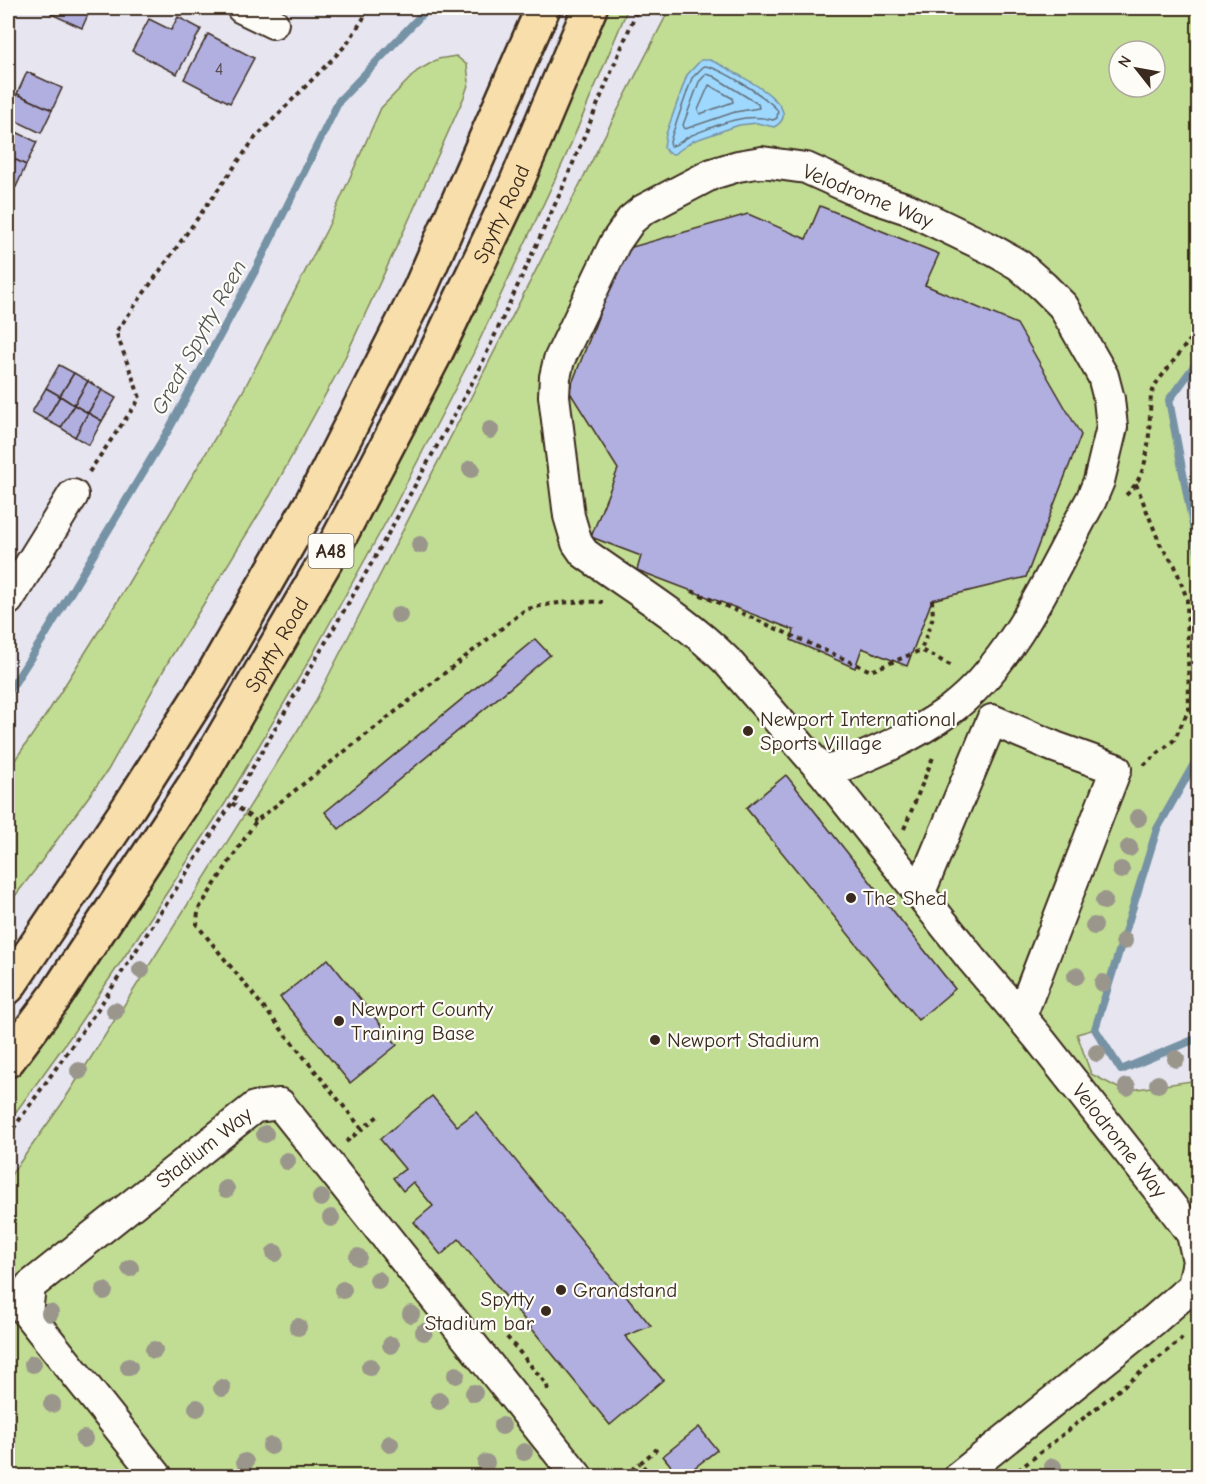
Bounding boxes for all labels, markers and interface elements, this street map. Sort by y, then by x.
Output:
north arrow [1107,39,1167,99]
text: N [1115,53,1135,71]
house number: 4 [215,59,223,80]
street label: Velodrome Way [799,159,937,233]
street label: Spytty Road [468,161,535,267]
water label: Great Spytty Reen [146,256,252,419]
road number: A48 [308,534,354,568]
street label: Spytty Road [240,593,314,697]
place label: Newport International Sports Village [760,707,956,755]
marker: Newport International Sports Village [741,724,755,738]
place label: The Shed [863,886,947,910]
marker: The Shed [844,891,858,905]
place label: Newport County Training Base [351,997,494,1045]
marker: Newport County Training Base [332,1014,346,1028]
place label: Newport Stadium [667,1028,819,1052]
marker: Newport Stadium [648,1033,662,1047]
street label: Velodrome Way [1067,1079,1172,1203]
street label: Stadium Way [151,1102,257,1193]
place label: Grandstand [573,1278,677,1302]
marker: Grandstand [554,1283,568,1297]
place label: Spytty Stadium bar [425,1287,535,1335]
marker: Spytty Stadium bar [539,1304,553,1318]

